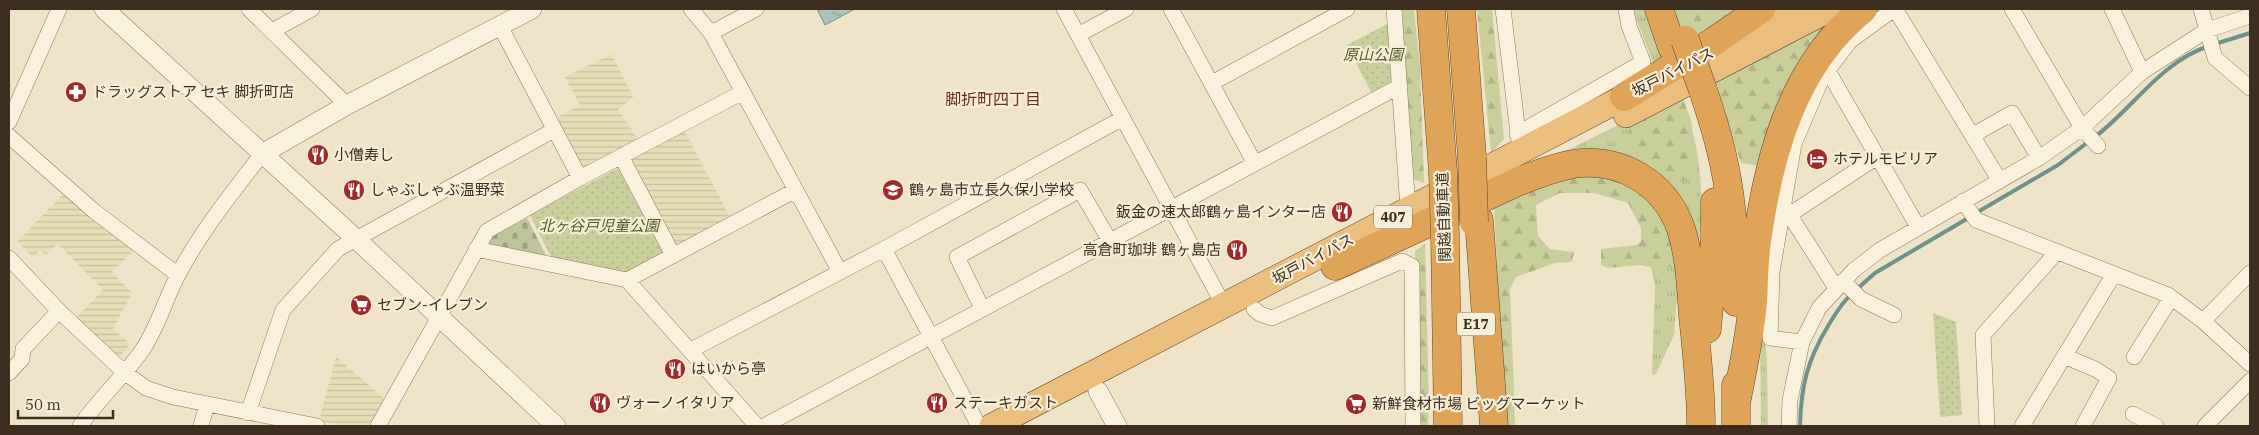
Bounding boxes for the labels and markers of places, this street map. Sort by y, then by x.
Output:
pharmacy icon: ドラッグストア セキ 脚折町店 [64,80,88,104]
place label: ドラッグストア セキ 脚折町店 [92,82,294,101]
restaurant icon: 小僧寿し [306,143,330,167]
place label: 小僧寿し [334,145,394,164]
hotel icon: ホテルモビリア [1805,147,1829,171]
place label: ホテルモビリア [1833,149,1938,168]
restaurant icon: しゃぶしゃぶ温野菜 [342,178,366,202]
school or university icon: 鶴ヶ島市立長久保小学校 [881,178,905,202]
place label: しゃぶしゃぶ温野菜 [370,180,505,199]
place label: 鶴ヶ島市立長久保小学校 [909,180,1074,199]
restaurant icon: 鈑金の速太郎鶴ヶ島インター店 [1330,200,1354,224]
place label: 鈑金の速太郎鶴ヶ島インター店 [1116,202,1326,221]
restaurant icon: 高倉町珈琲 鶴ヶ島店 [1225,238,1249,262]
place label: 高倉町珈琲 鶴ヶ島店 [1083,240,1221,259]
supermarket icon: セブン-イレブン [349,293,373,317]
place label: セブン-イレブン [377,295,488,314]
restaurant icon: はいから亭 [663,357,687,381]
place label: はいから亭 [691,359,766,378]
restaurant icon: ヴォーノイタリア [588,391,612,415]
restaurant icon: ステーキガスト [925,391,949,415]
supermarket icon: 新鮮食材市場 ビッグマーケット [1344,392,1368,416]
place label: ヴォーノイタリア [616,393,735,412]
place label: ステーキガスト [953,393,1058,412]
place label: 新鮮食材市場 ビッグマーケット [1372,394,1585,413]

